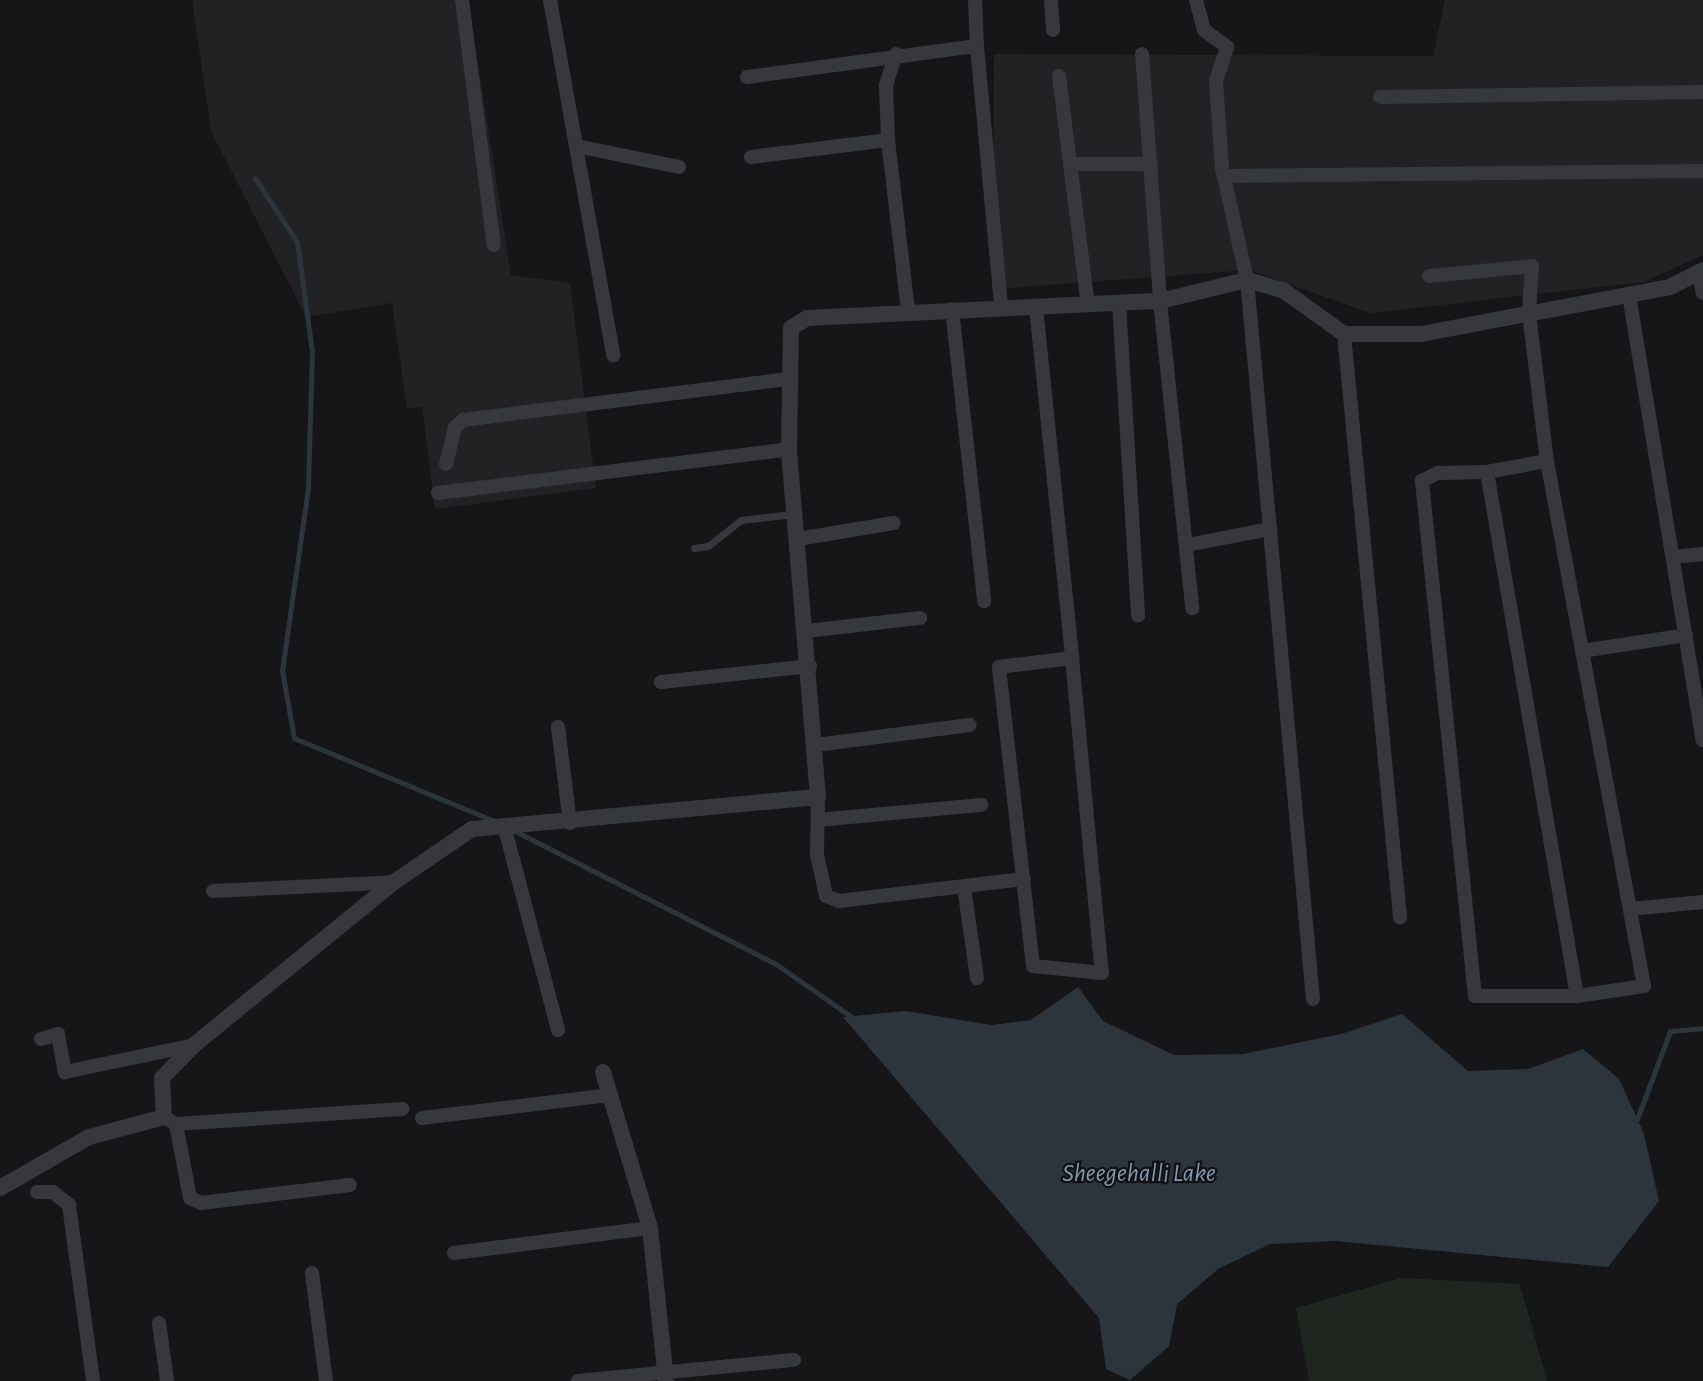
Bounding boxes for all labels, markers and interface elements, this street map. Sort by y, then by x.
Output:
water label: Sheegehalli Lake [1062,1158,1216,1190]

